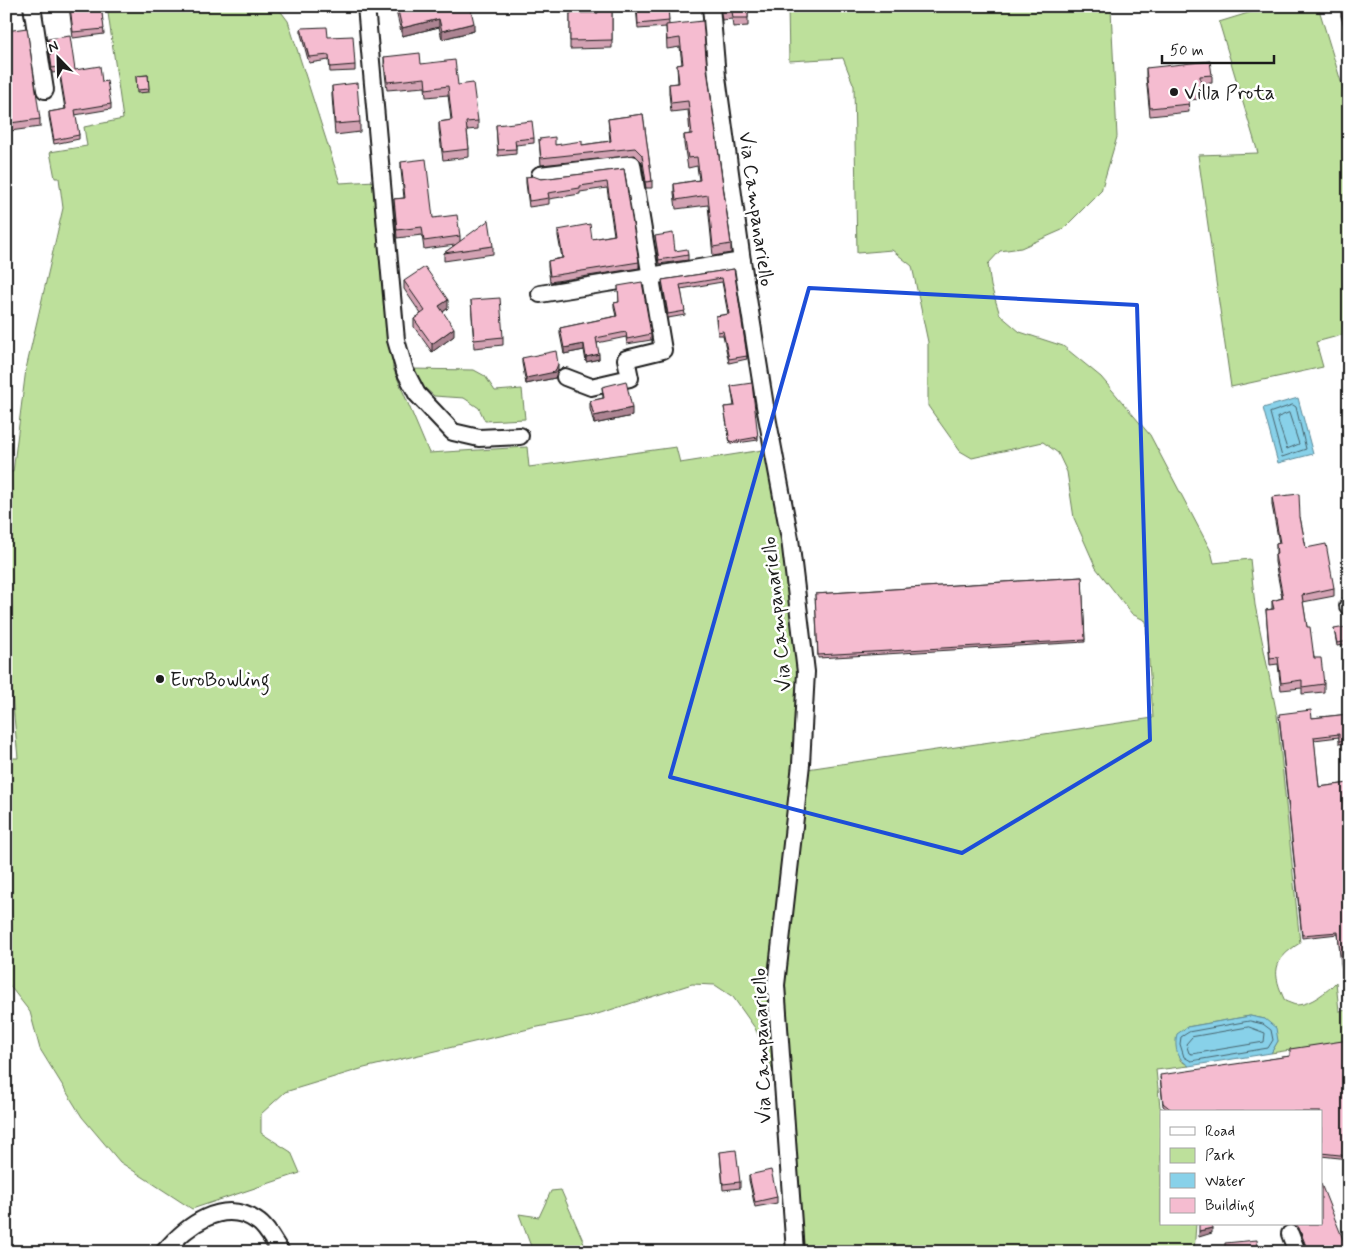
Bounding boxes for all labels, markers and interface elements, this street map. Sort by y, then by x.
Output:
north arrow [32,32,82,82]
scale bar [1162,32,1275,64]
text: N [46,37,61,57]
text: 50 m [1170,41,1204,61]
place label: Villa Prota [1184,80,1275,107]
marker: Villa Prota [1168,86,1180,98]
street label: Via Campanariello [731,130,780,288]
street label: Via Campanariello [756,535,799,693]
place label: EuroBowling [170,667,270,696]
marker: EuroBowling [154,673,166,685]
street label: Via Campanariello [746,968,779,1124]
legend [1160,1110,1322,1226]
text: Road [1205,1122,1235,1142]
text: Park [1205,1146,1235,1166]
text: Water [1205,1172,1245,1192]
text: Building [1205,1196,1255,1217]

